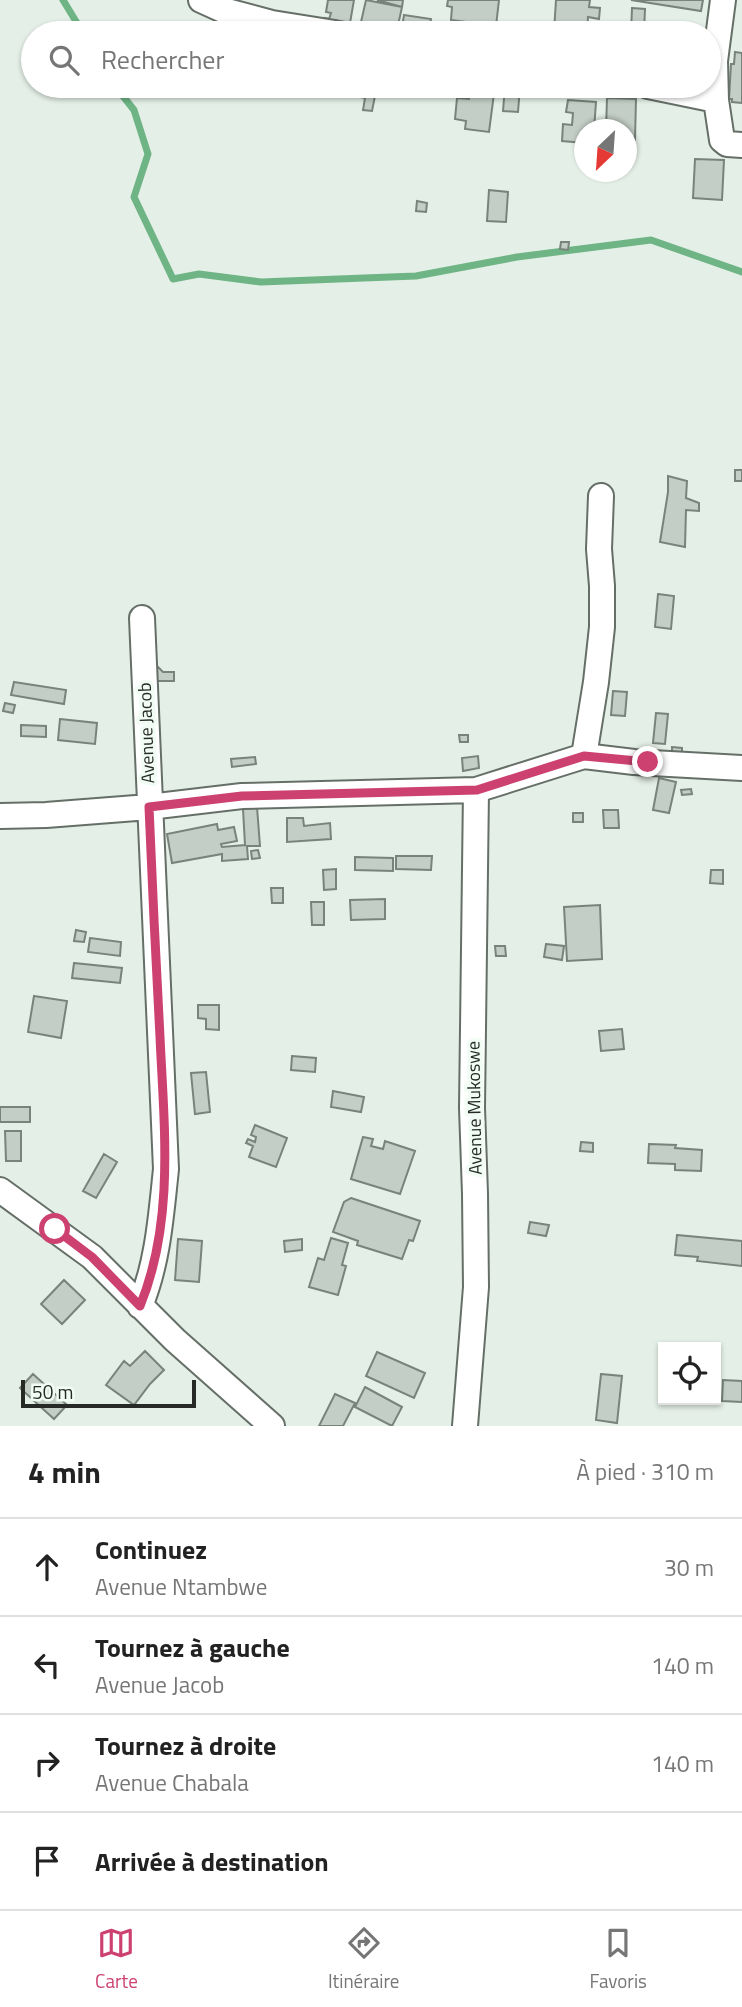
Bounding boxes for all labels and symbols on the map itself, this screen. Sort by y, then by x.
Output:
north arrow [574,119,637,182]
street label: Avenue Jacob [131,682,161,784]
route end [632,746,663,777]
street label: Avenue Mukoswe [459,1041,489,1175]
route start [39,1213,70,1244]
scale bar [21,1377,196,1409]

